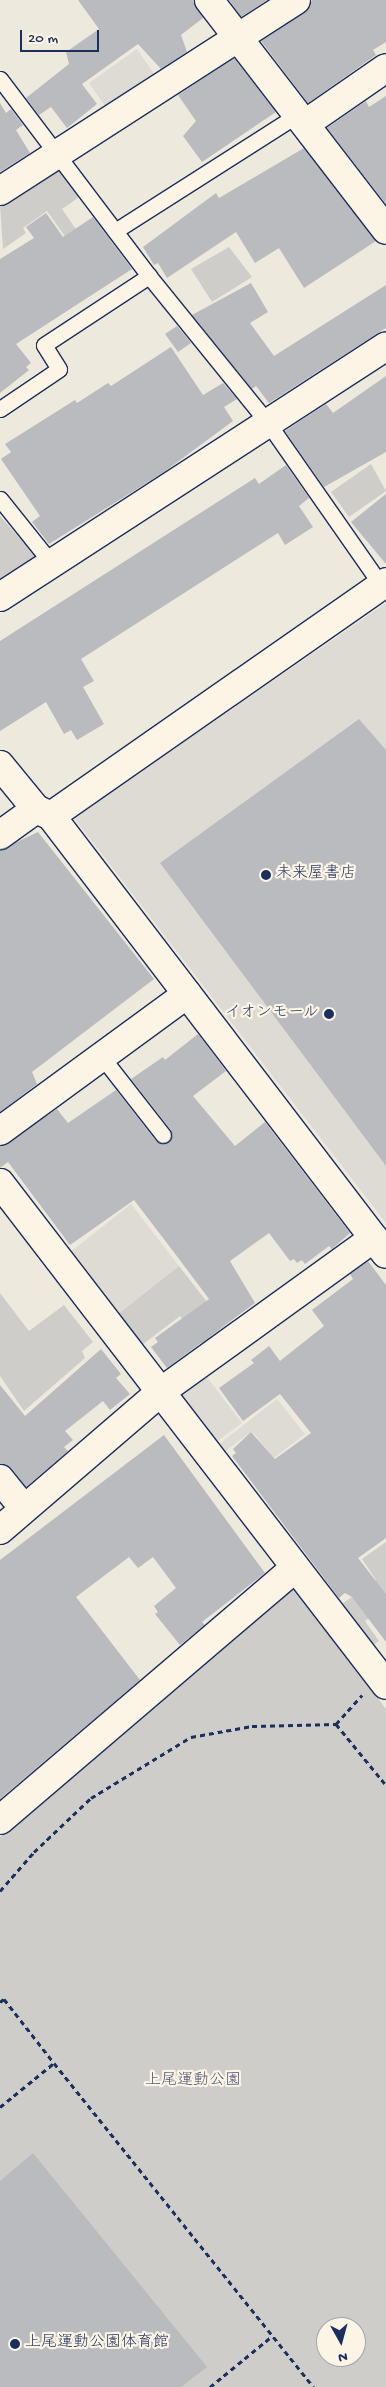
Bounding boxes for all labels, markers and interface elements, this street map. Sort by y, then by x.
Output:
scale bar [22,20,101,52]
text: 20 m [28,30,58,48]
place label: 未来屋書店 [276,865,356,885]
marker: 未来屋書店 [260,869,272,881]
place label: イオンモール [223,1004,319,1024]
marker: イオンモール [323,1008,335,1020]
park label: 上尾運動公園 [145,2072,241,2092]
north arrow [316,2317,366,2367]
place label: 上尾運動公園体育館 [25,2334,169,2354]
marker: 上尾運動公園体育館 [9,2338,21,2350]
text: N [337,2347,348,2365]

